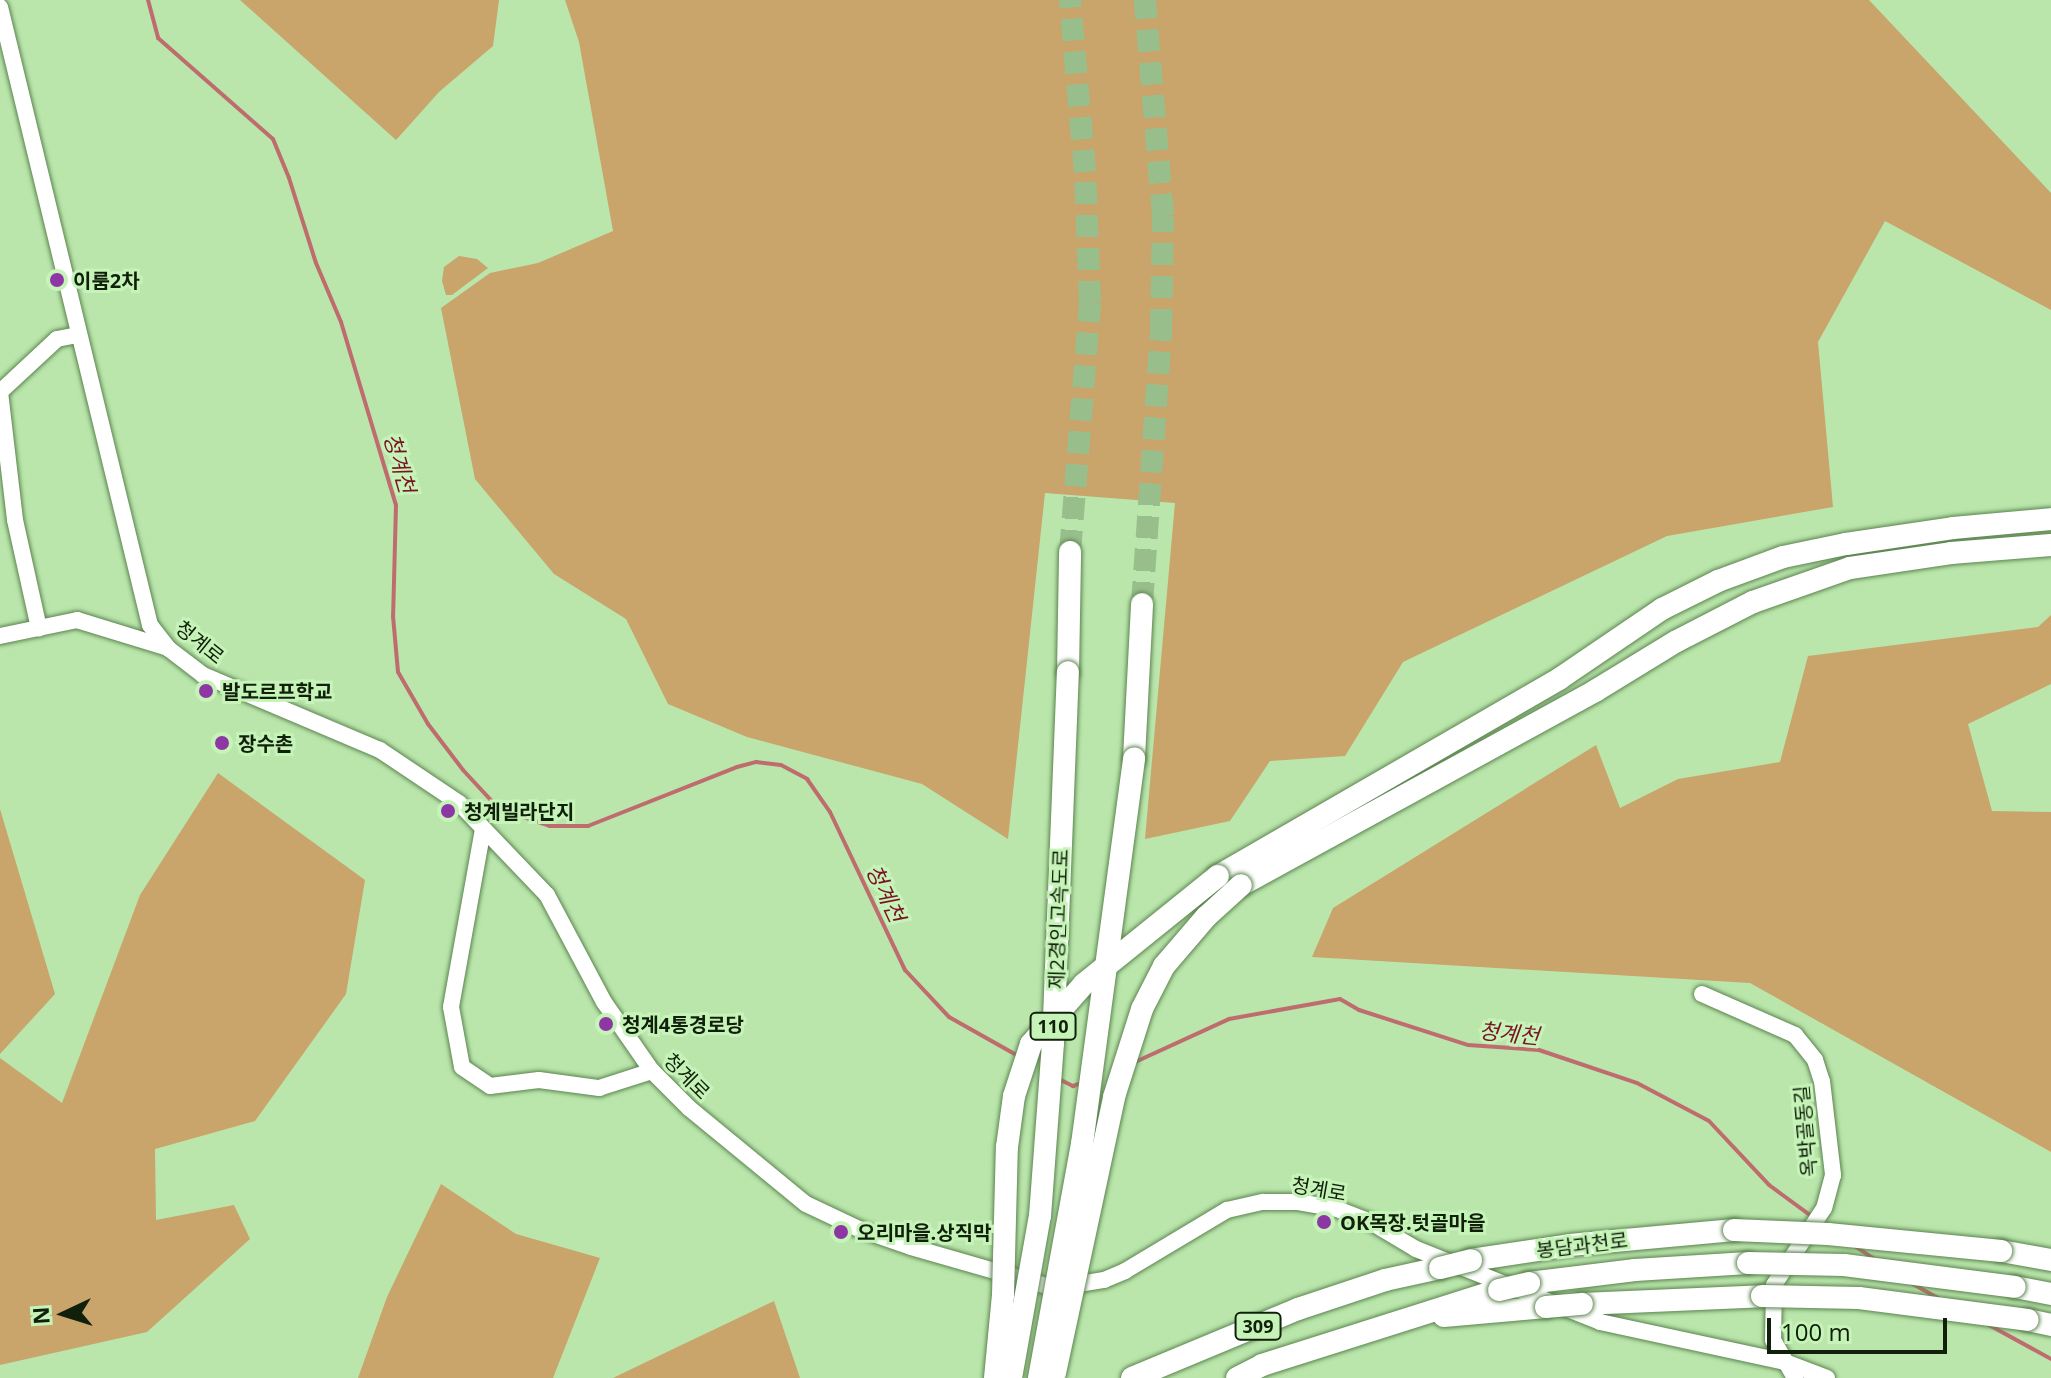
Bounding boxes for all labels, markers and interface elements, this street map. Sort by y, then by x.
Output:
place label: 이룸2차 [73,268,140,292]
marker: 이룸2차 [48,271,66,289]
water label: 청계천 [379,430,421,496]
street label: 청계로 [171,615,229,669]
place label: 발도르프학교 [222,679,332,703]
marker: 발도르프학교 [197,682,215,700]
place label: 장수촌 [238,731,293,755]
marker: 장수촌 [213,734,231,752]
place label: 청계빌라단지 [464,799,574,823]
marker: 청계빌라단지 [439,802,457,820]
street label: 제2경인고속도로 [1044,849,1072,989]
water label: 청계천 [861,860,911,926]
place label: 청계4통경로당 [622,1012,744,1036]
road number: 110 [1029,1012,1077,1040]
marker: 청계4통경로당 [597,1015,615,1033]
water label: 청계천 [1477,1017,1541,1049]
street label: 청계로 [659,1048,715,1104]
street label: 옥박골동길 [1789,1084,1821,1178]
street label: 청계로 [1290,1172,1348,1206]
place label: OK목장.텃골마을 [1340,1210,1485,1234]
marker: OK목장.텃골마을 [1315,1213,1333,1231]
place label: 오리마을.상직막 [857,1220,992,1244]
marker: 오리마을.상직막 [832,1223,850,1241]
street label: 봉담과천로 [1535,1227,1629,1263]
north arrow [24,1274,104,1354]
scale bar [1771,1302,1951,1352]
text: N [24,1306,56,1326]
road number: 309 [1234,1312,1282,1340]
text: 100 m [1781,1315,1851,1348]

